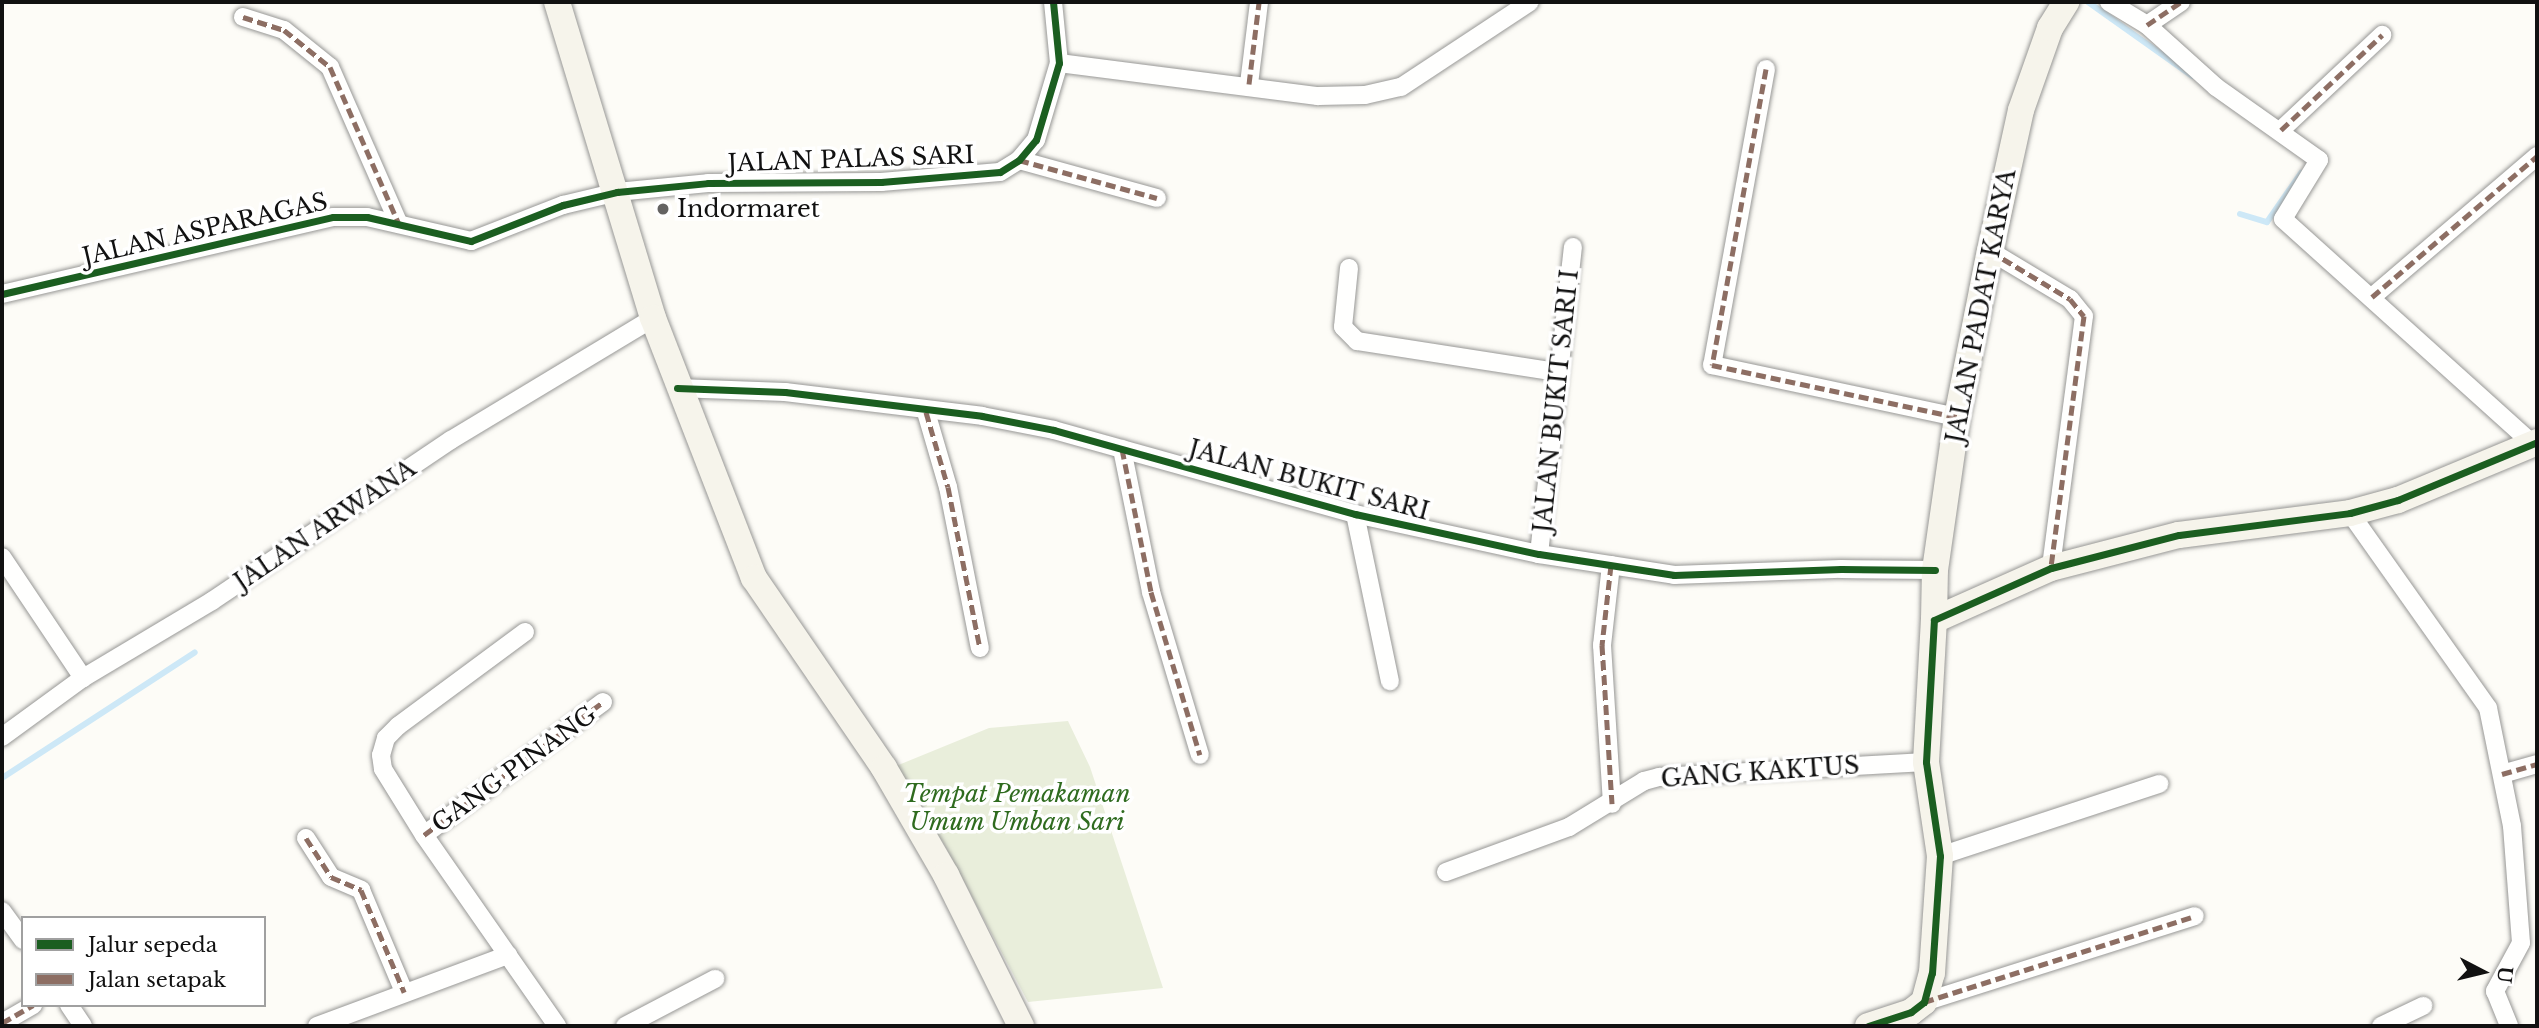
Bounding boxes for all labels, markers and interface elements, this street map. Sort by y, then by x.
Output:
street label: JALAN PALAS SARI [727,140,975,178]
street label: JALAN PADAT KARYA [1940,166,2022,446]
street label: JALAN ASPARAGAS [79,187,331,271]
place label: Indormaret [677,195,820,223]
marker: Indormaret [655,201,671,217]
street label: JALAN BUKIT SARI I [1528,268,1584,534]
street label: JALAN BUKIT SARI [1185,434,1433,526]
street label: JALAN ARWANA [228,453,422,597]
street label: GANG PINANG [426,699,602,839]
street label: GANG KAKTUS [1660,751,1860,793]
park label: Tempat Pemakaman Umum Umban Sari [903,780,1131,836]
legend [21,916,266,1007]
text: Jalur sepeda [88,932,217,958]
north arrow [2448,937,2518,1007]
text: U [2492,965,2517,984]
text: Jalan setapak [88,967,226,993]

